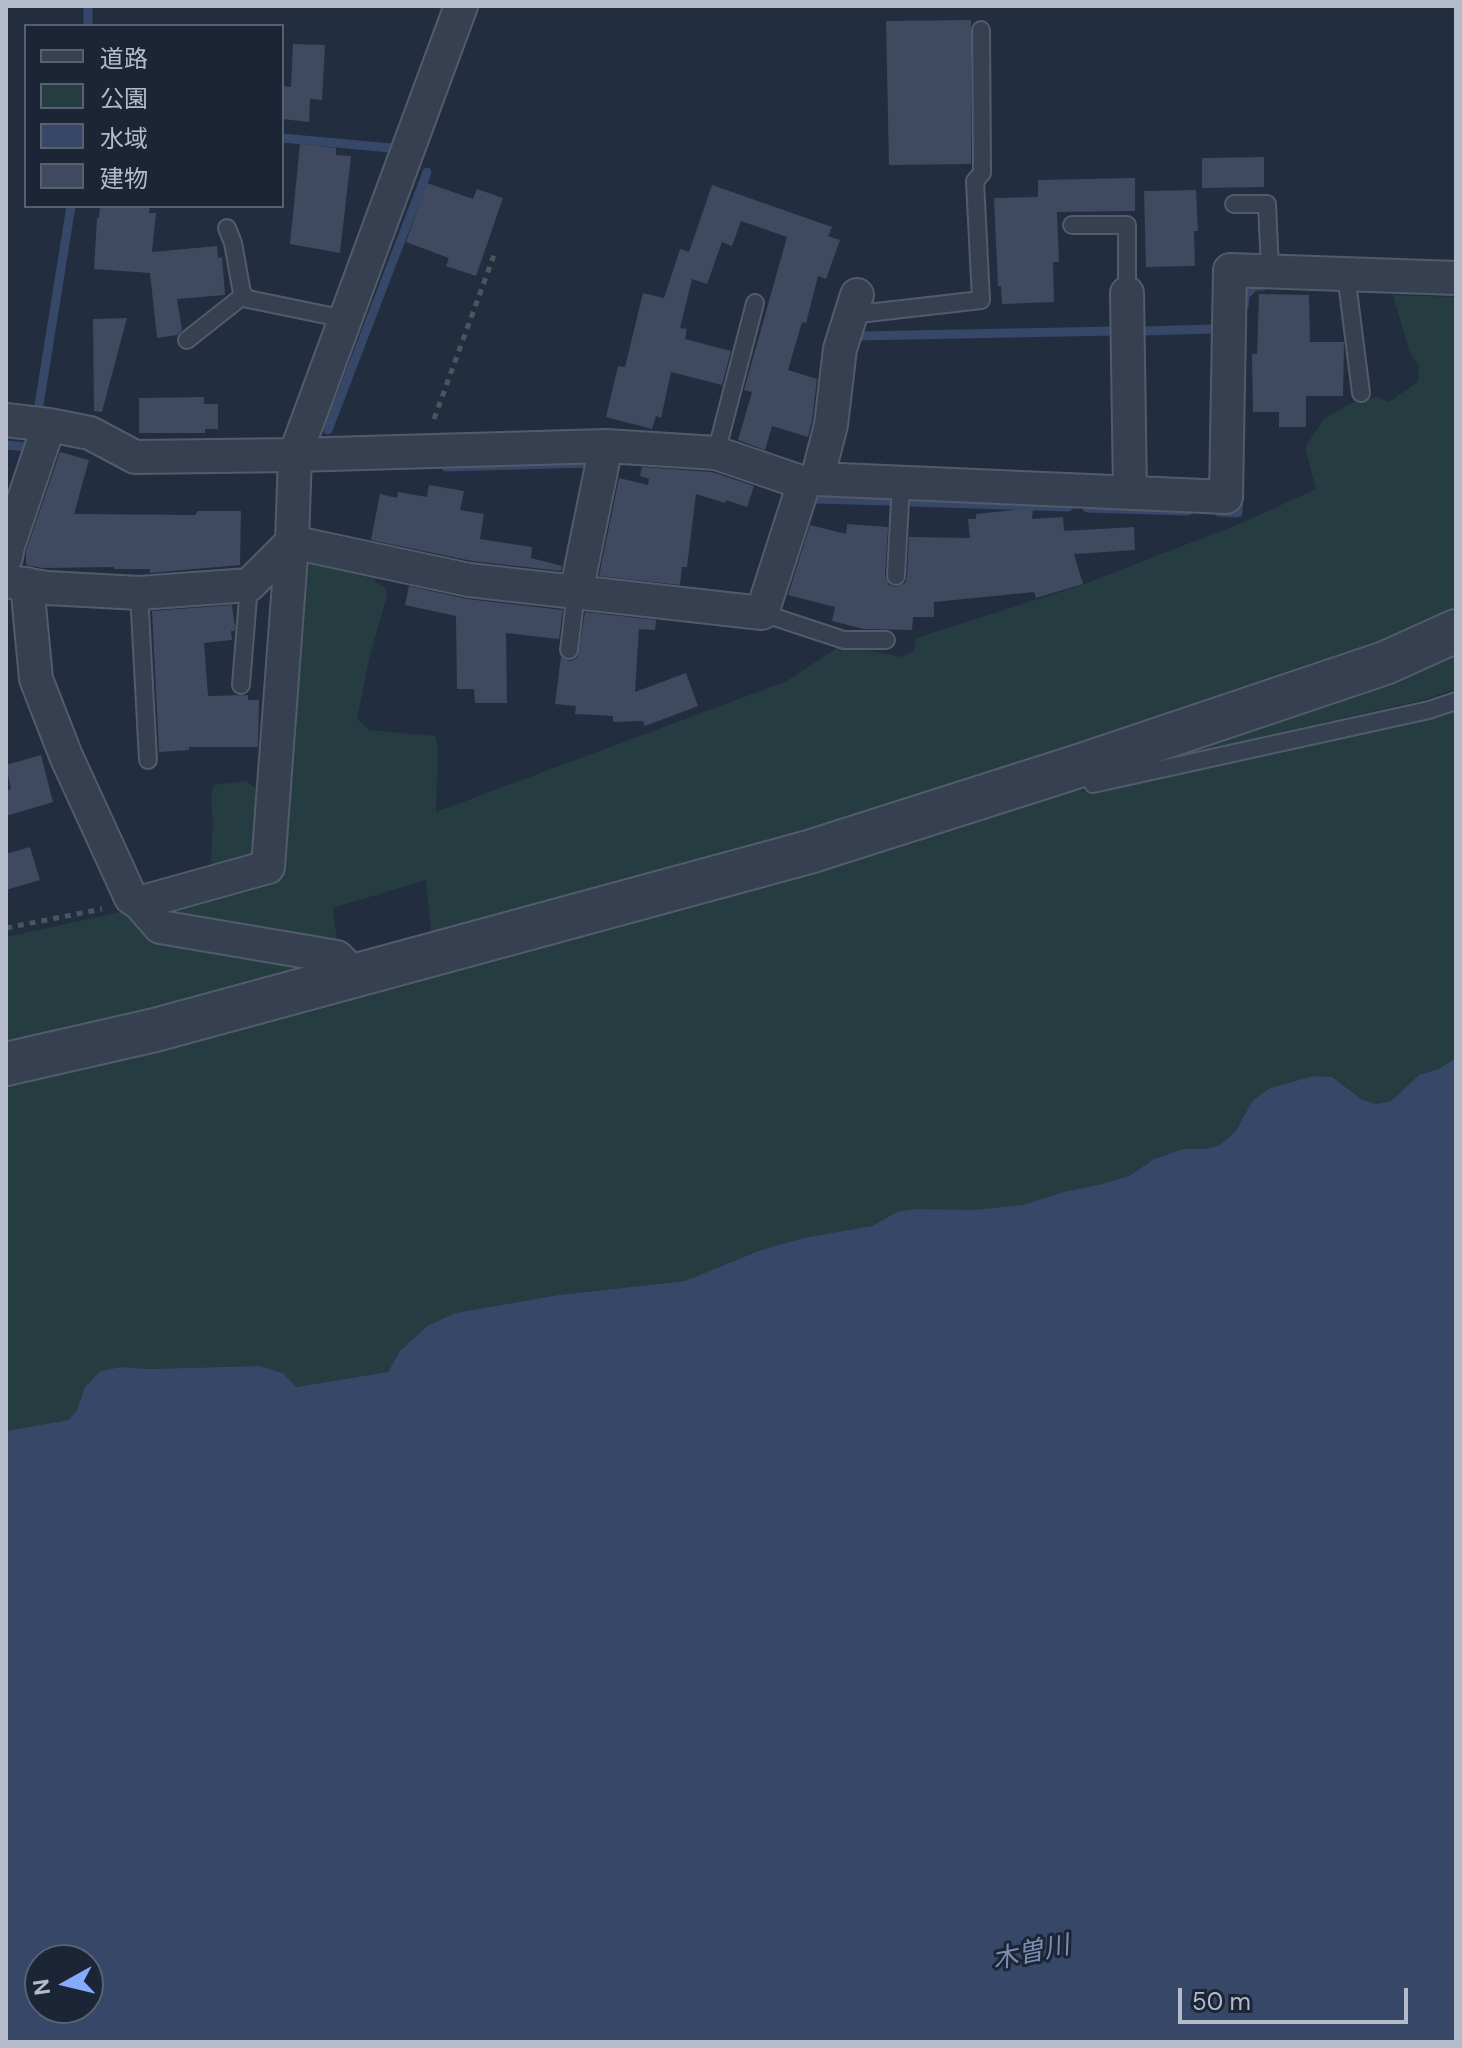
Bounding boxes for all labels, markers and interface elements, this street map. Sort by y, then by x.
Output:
legend [24,24,284,208]
text: 道路 [100,43,148,74]
text: 公園 [100,83,148,114]
text: 水域 [100,123,148,154]
text: 建物 [100,163,148,194]
water label: 木曽川 [990,1931,1072,1977]
north arrow [24,1944,104,2024]
scale bar [1182,1972,1412,2022]
text: N [26,1977,57,1997]
text: 50 m [1192,1986,1251,2017]

